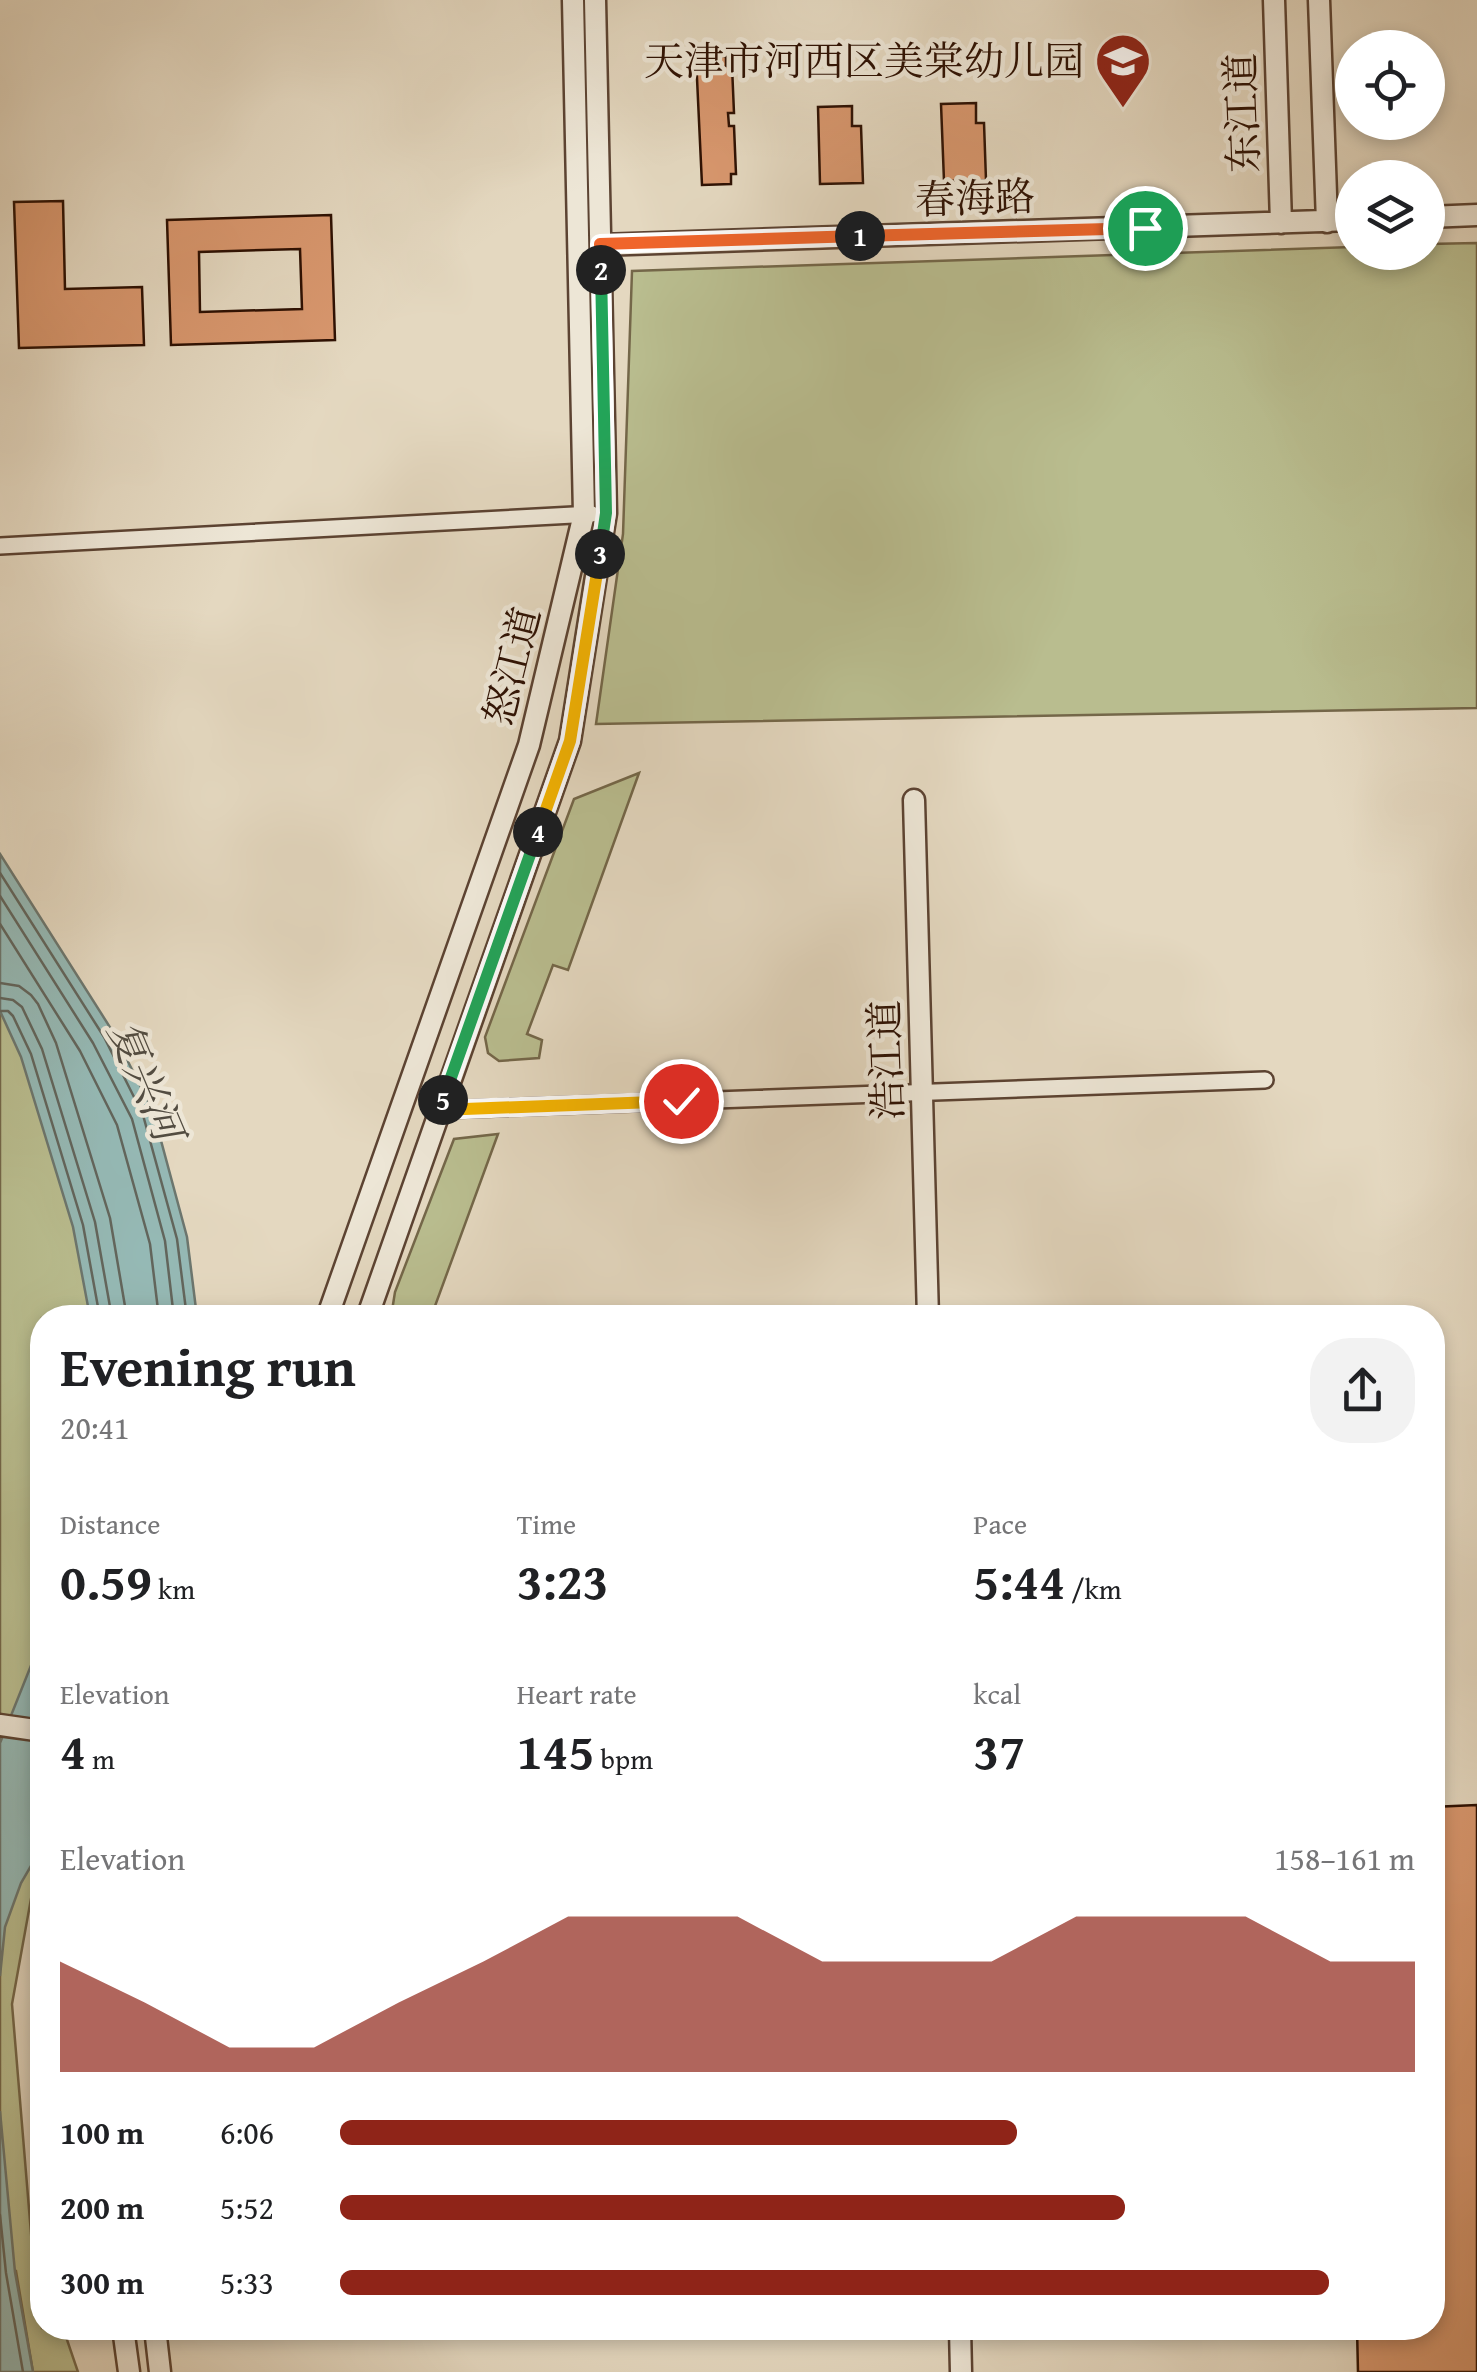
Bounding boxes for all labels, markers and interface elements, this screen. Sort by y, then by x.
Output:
map controls [1335,30,1445,270]
button: locate [1335,30,1445,140]
place label: 天津市河西区美棠幼儿园 [644,31,1084,90]
school or university icon: 天津市河西区美棠幼儿园 [1093,31,1153,110]
street label: 东江道 [1210,52,1273,174]
button: layers [1335,160,1445,270]
street label: 春海路 [914,166,1036,229]
pin [1103,186,1188,271]
icon: arrive [1118,201,1173,256]
pin: 1 [835,211,885,261]
text: 1 [853,215,867,256]
pin: 2 [576,245,626,295]
text: 2 [594,249,608,290]
pin: 3 [575,529,625,579]
text: 3 [593,533,607,574]
street label: 怒江道 [468,601,555,731]
pin: 4 [513,807,563,857]
text: 4 [531,811,545,852]
street label: 浩江道 [854,999,917,1121]
water label: 复兴河 [94,1010,202,1156]
pin [639,1059,724,1144]
icon: check [654,1074,709,1129]
pin: 5 [418,1075,468,1125]
text: 5 [436,1079,450,1120]
text: Evening run [60,1326,356,1406]
button: share [1310,1338,1415,1443]
text: 20:41 [60,1404,129,1451]
text: Distance [60,1503,160,1544]
text: Time [517,1503,576,1544]
text: Pace [973,1503,1027,1544]
text: 0.59 [60,1544,152,1617]
text: 3:23 [517,1544,609,1617]
text: 5:44 [973,1544,1065,1617]
text: km [152,1568,195,1609]
text: /km [1065,1568,1122,1609]
text: Elevation [60,1673,170,1714]
text: Heart rate [517,1673,637,1714]
text: kcal [973,1673,1021,1714]
text: 4 [60,1714,86,1787]
text: 145 [517,1714,594,1787]
text: 37 [973,1714,1025,1787]
text: m [86,1738,115,1779]
text: bpm [594,1738,653,1779]
text: Elevation [60,1835,185,1882]
text: 158–161 m [1274,1835,1415,1882]
text: 100 m [60,2109,144,2156]
text: 6:06 [220,2109,274,2156]
text: 200 m [60,2184,144,2231]
text: 5:52 [220,2184,274,2231]
text: 300 m [60,2259,144,2306]
text: 5:33 [220,2259,274,2306]

